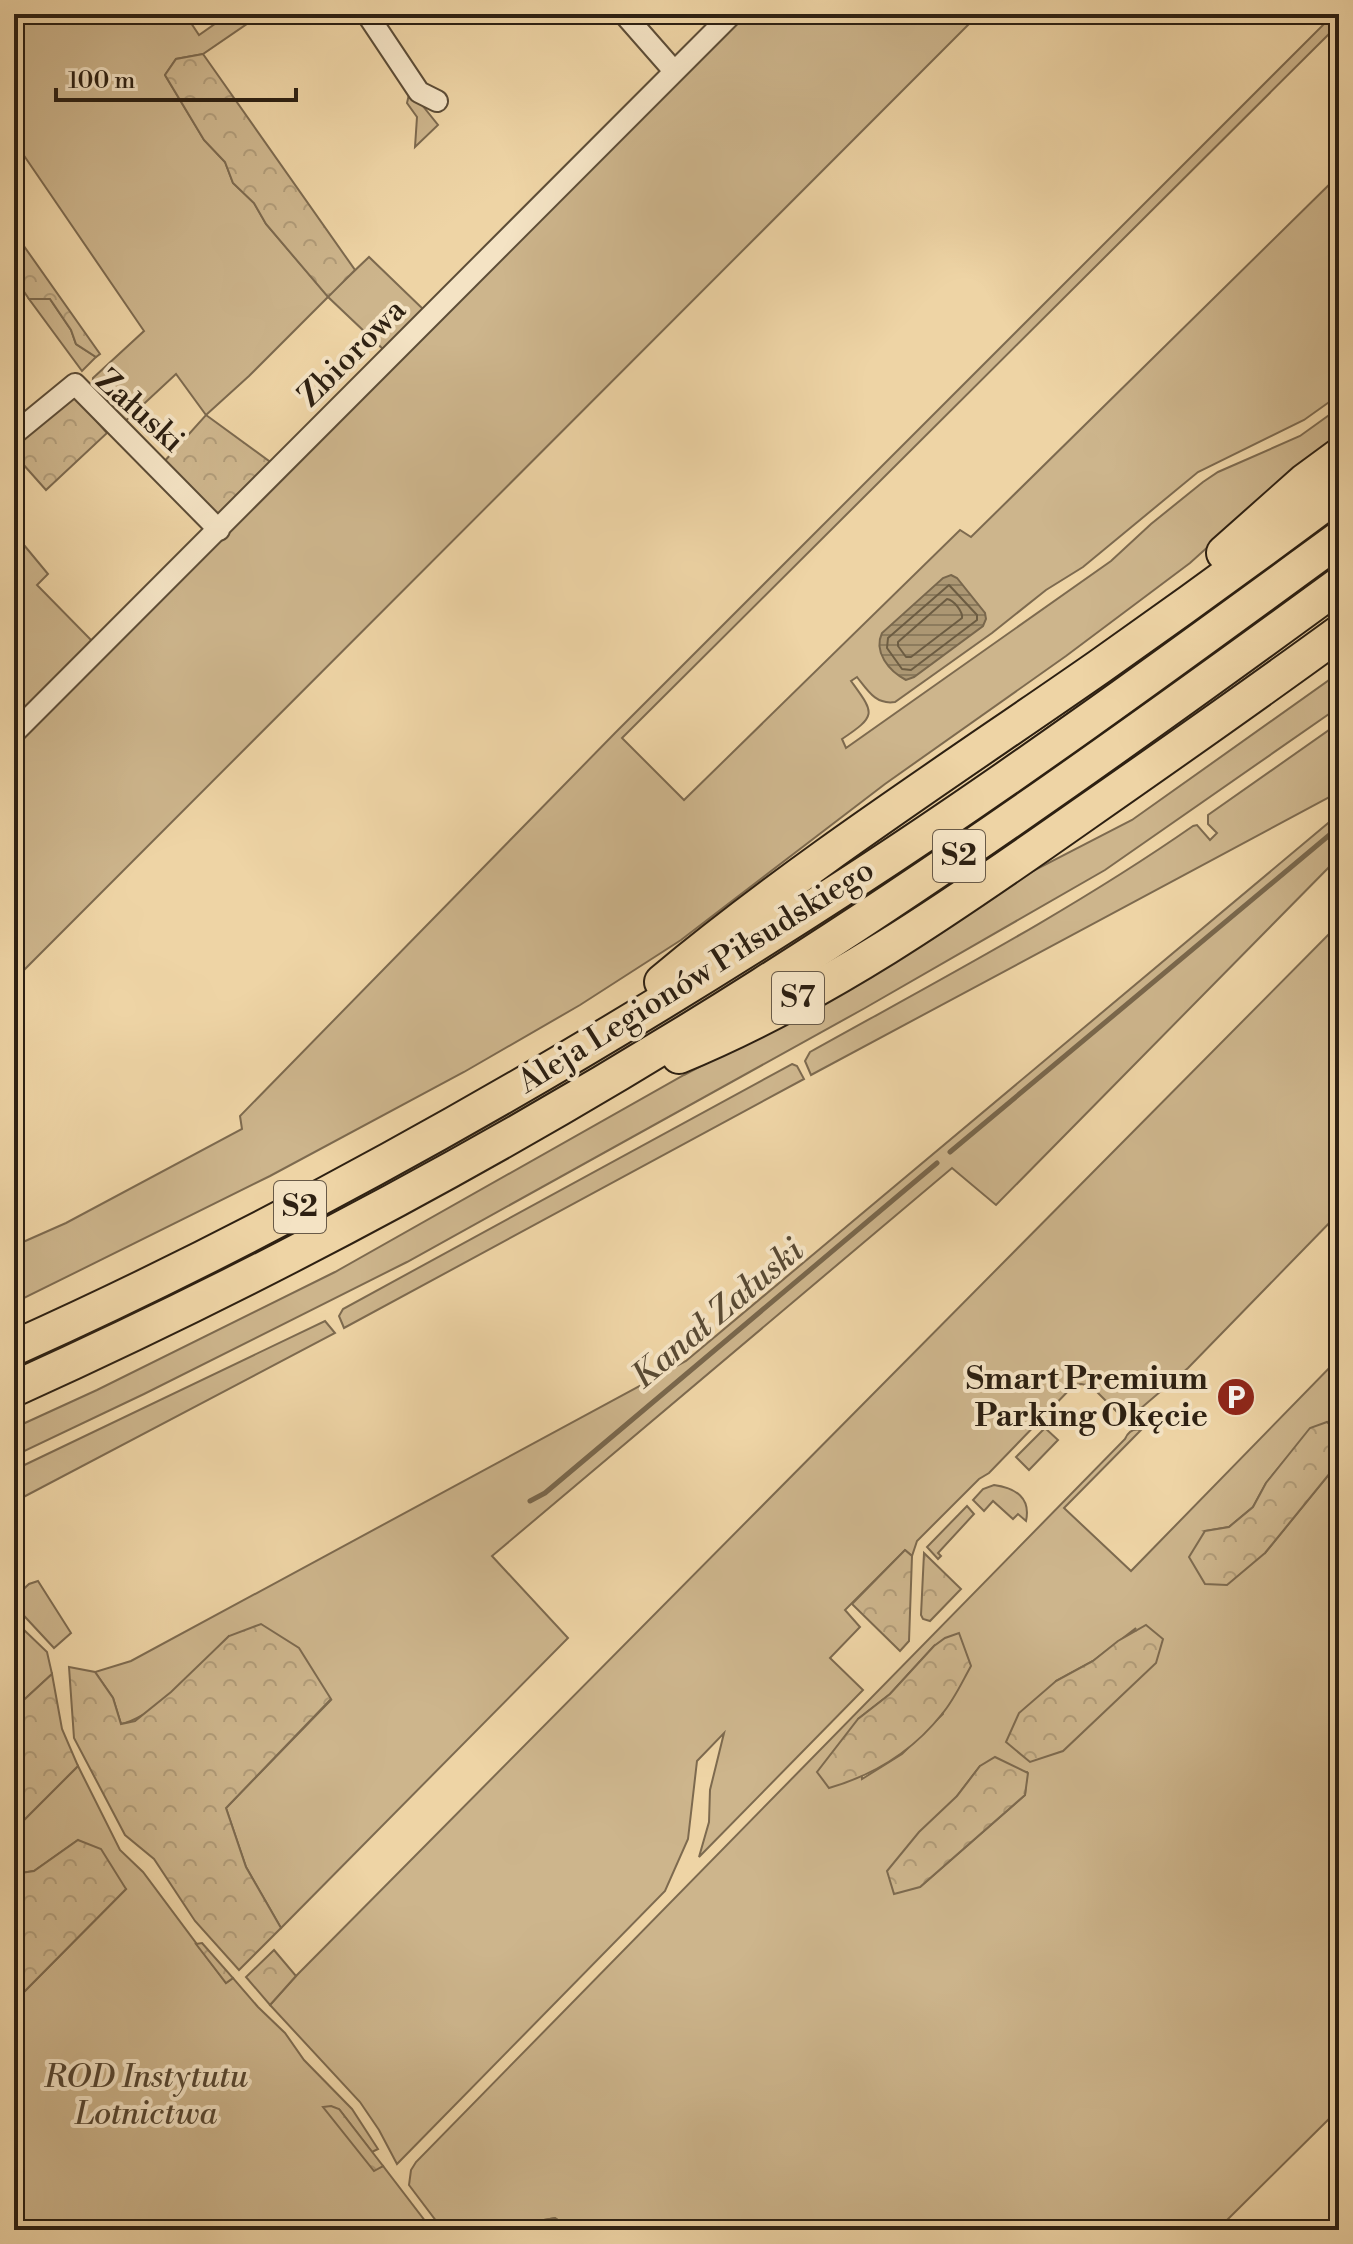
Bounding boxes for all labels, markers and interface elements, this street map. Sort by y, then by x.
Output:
scale bar [56,52,296,102]
text: 100 m [68,66,135,96]
street label: Zbiorowa [289,290,415,416]
street label: Załuski [87,361,193,461]
road number: S2 [933,830,985,882]
street label: Aleja Legionów Piłsudskiego [509,850,882,1103]
road number: S7 [772,972,824,1024]
road number: S2 [274,1181,326,1233]
water label: Kanał Załuski [623,1230,813,1398]
place label: Smart Premium Parking Okęcie [966,1359,1208,1436]
parking icon: Smart Premium Parking Okęcie [1215,1376,1257,1418]
park label: ROD Instytutu Lotnictwa [43,2057,249,2134]

